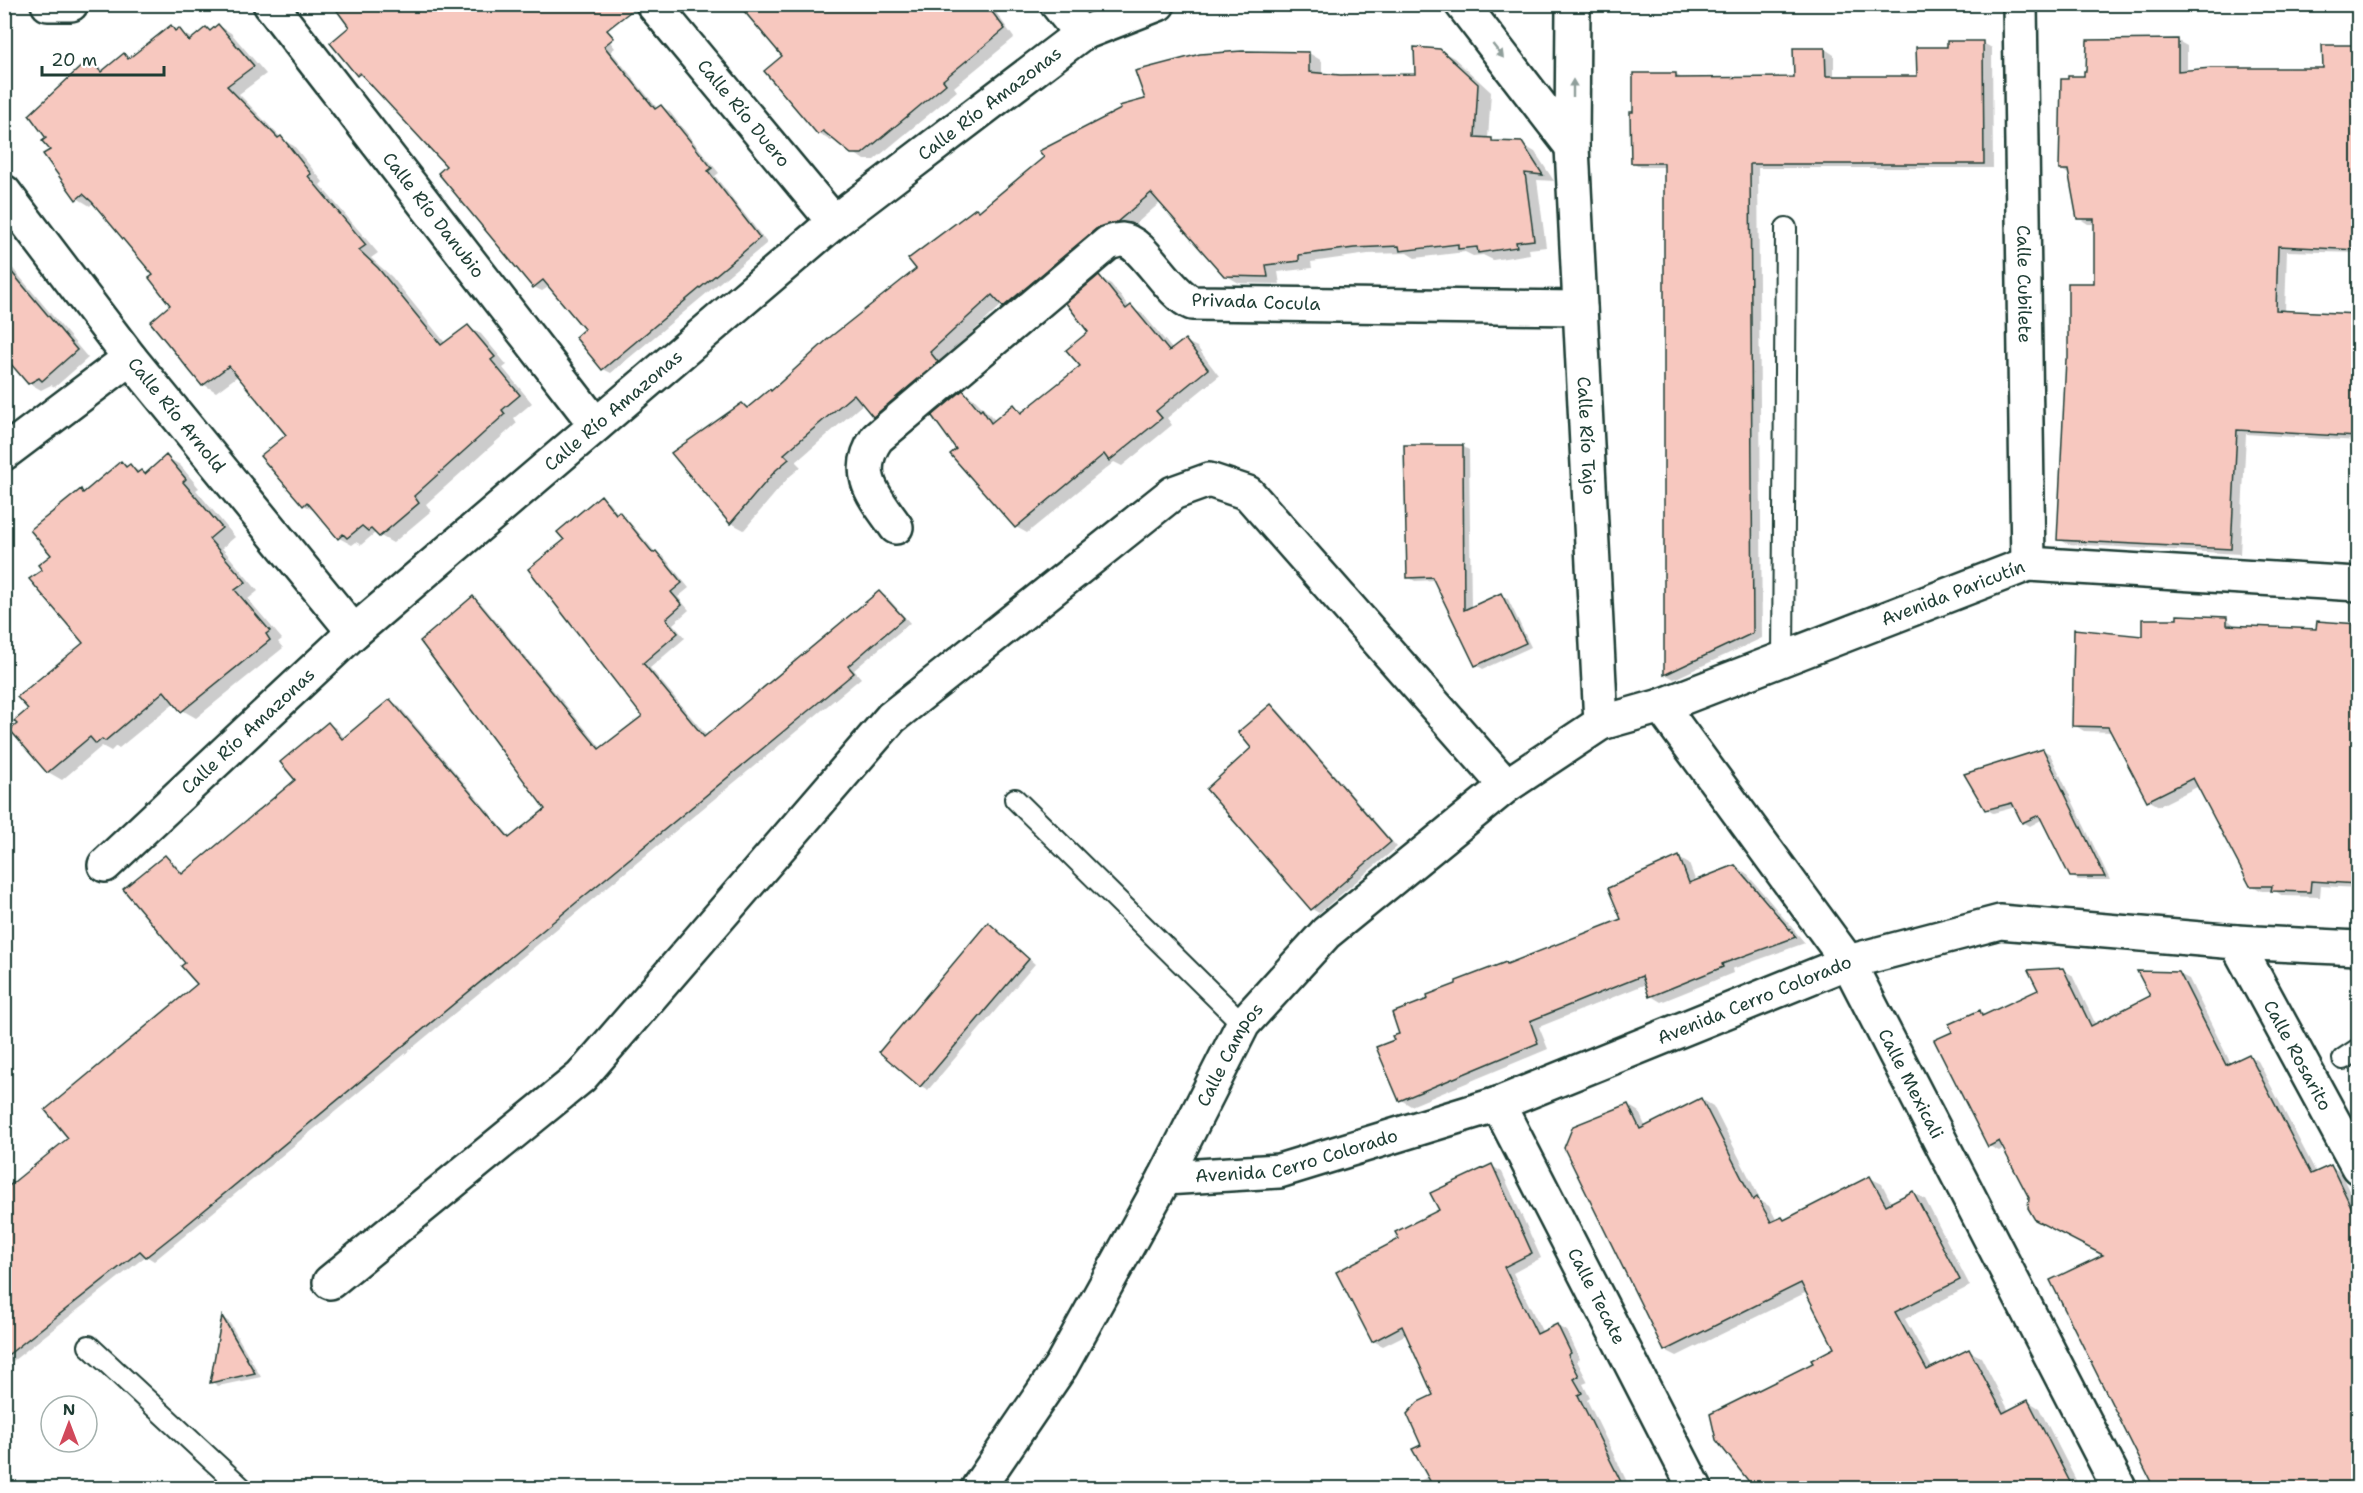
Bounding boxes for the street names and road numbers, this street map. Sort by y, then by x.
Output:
street label: Calle Río Amazonas [913,41,1067,166]
street label: Calle Río Duero [692,54,796,172]
street label: Calle Río Danubio [377,147,490,283]
street label: Calle Cubilete [2011,225,2037,343]
street label: Privada Cocula [1191,288,1321,316]
street label: Calle Río Amazonas [539,345,688,476]
street label: Calle Río Arnold [122,352,231,478]
street label: Calle Río Tajo [1572,376,1602,496]
street label: Avenida Paricutín [1878,554,2028,632]
street label: Calle Río Amazonas [176,663,320,800]
street label: Avenida Cerro Colorado [1654,950,1855,1050]
street label: Calle Rosarito [2258,996,2337,1115]
street label: Calle Campos [1191,997,1269,1111]
street label: Calle Mexicali [1872,1025,1949,1143]
street label: Avenida Cerro Colorado [1194,1123,1401,1188]
street label: Calle Tecate [1562,1244,1631,1348]

